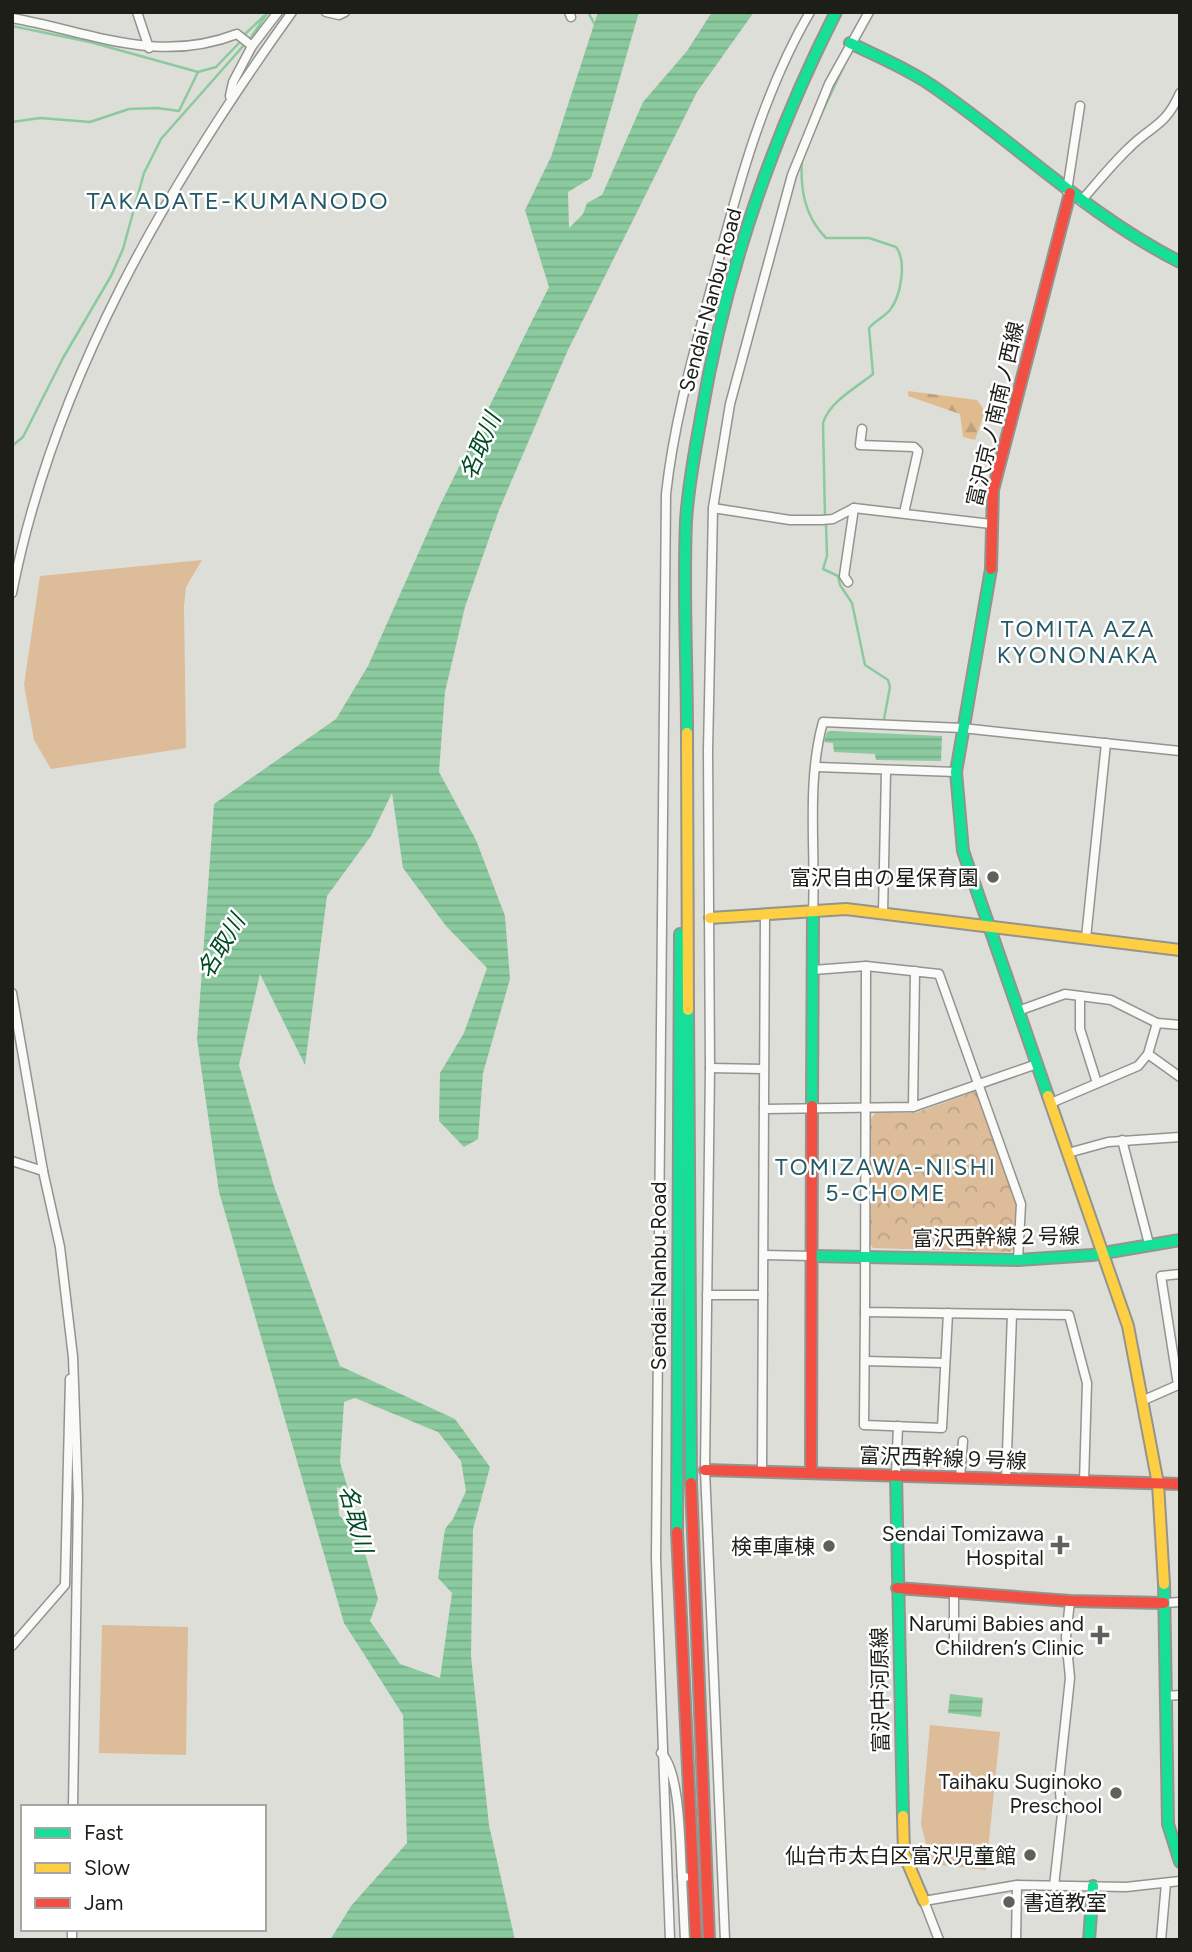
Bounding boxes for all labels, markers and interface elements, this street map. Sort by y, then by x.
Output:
district label: TAKADATE-KUMANODO [86,186,390,215]
street label: Sendai-Nanbu Road [673,205,747,395]
street label: 富沢京ノ南南ノ西線 [962,319,1028,509]
water label: 名取川 [454,406,508,483]
district label: TOMITA AZA KYONONAKA [997,615,1159,669]
place label: 富沢自由の星保育園 [790,865,979,890]
marker: 富沢自由の星保育園 [985,869,1001,885]
water label: 名取川 [191,907,252,983]
district label: TOMIZAWA-NISHI 5-CHOME [775,1153,997,1207]
street label: Sendai-Nanbu Road [646,1182,671,1370]
street label: 富沢西幹線２号線 [912,1223,1080,1251]
street label: 富沢西幹線９号線 [859,1443,1027,1473]
water label: 名取川 [334,1482,379,1559]
place label: Sendai Tomizawa Hospital [882,1521,1044,1570]
place label: 検車庫棟 [731,1534,815,1559]
marker: Sendai Tomizawa Hospital [1050,1535,1070,1555]
marker: 検車庫棟 [821,1538,837,1554]
place label: Narumi Babies and Children’s Clinic [908,1611,1084,1660]
marker: Narumi Babies and Children’s Clinic [1090,1625,1110,1645]
street label: 富沢中河原線 [866,1627,894,1753]
place label: Taihaku Suginoko Preschool [939,1769,1102,1818]
marker: Taihaku Suginoko Preschool [1108,1785,1124,1801]
legend [21,1805,266,1931]
text: Fast [84,1820,124,1845]
place label: 仙台市太白区富沢児童館 [785,1843,1016,1868]
marker: 仙台市太白区富沢児童館 [1022,1847,1038,1863]
text: Slow [84,1855,130,1880]
text: Jam [84,1890,123,1915]
place label: 書道教室 [1023,1890,1107,1915]
marker: 書道教室 [1001,1894,1017,1910]

